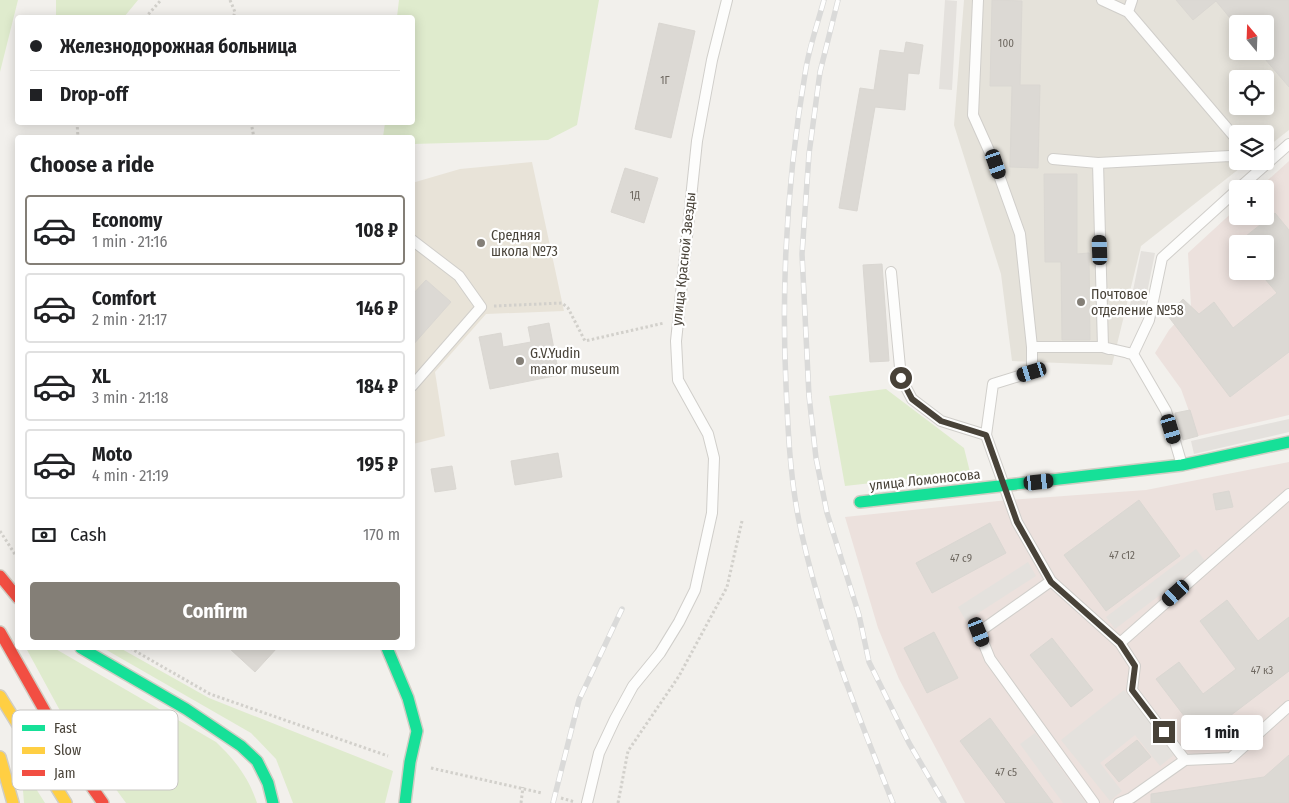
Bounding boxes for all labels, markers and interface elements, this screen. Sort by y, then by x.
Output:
north arrow [1229,15,1274,60]
map controls [1229,15,1274,280]
text: Железнодорожная больница [60,35,297,58]
house number: 100 [998,37,1014,50]
button: locate [1229,70,1274,115]
house number: 1Г [660,74,670,87]
text: Drop-off [60,83,128,106]
button: layers [1229,125,1274,170]
car [984,147,1007,181]
text: Choose a ride [30,151,154,178]
button: + [1229,180,1274,225]
house number: 1Д [630,189,640,202]
street label: улица Красной Звезды [669,191,699,327]
icon: car [32,208,77,253]
text: Economy [92,209,162,232]
text: 108 ₽ [355,219,398,242]
place label: Средняя школа №73 [491,227,558,260]
text: 1 min · 21:16 [92,232,168,251]
car [1091,235,1108,265]
button: − [1229,235,1274,280]
marker: Средняя школа №73 [475,237,487,249]
icon: car [32,286,77,331]
place label: Почтовое отделение №58 [1091,286,1184,319]
text: Comfort [92,287,156,310]
marker: Почтовое отделение №58 [1075,296,1087,308]
text: 146 ₽ [356,297,398,320]
text: 2 min · 21:17 [92,310,167,329]
place label: G.V.Yudin manor museum [530,345,620,378]
marker: G.V.Yudin manor museum [514,355,526,367]
car [1015,360,1048,384]
icon: car [32,364,77,409]
text: XL [92,365,111,388]
route start [890,367,912,389]
text: 184 ₽ [356,375,398,398]
text: 3 min · 21:18 [92,388,169,407]
car [1159,412,1182,446]
icon: car [32,442,77,487]
text: Moto [92,443,132,466]
text: 195 ₽ [357,453,398,476]
text: 4 min · 21:19 [92,466,169,485]
street label: улица Ломоносова [869,466,981,494]
car [1023,473,1054,491]
icon: cash [30,521,58,549]
text: Cash [70,523,107,546]
text: 170 m [363,525,400,544]
house number: 47 с12 [1109,549,1135,562]
house number: 47 с9 [950,552,972,565]
car [1159,577,1192,609]
button: Confirm [30,582,400,640]
car [966,615,991,649]
house number: 47 к3 [1251,664,1273,677]
legend [12,710,178,790]
callout: 1 min [1182,714,1264,750]
text: Fast [54,720,77,737]
route end [1153,721,1175,743]
text: 1 min [1205,723,1239,742]
text: Slow [54,742,81,759]
text: Jam [54,765,75,782]
house number: 47 с5 [995,766,1017,779]

